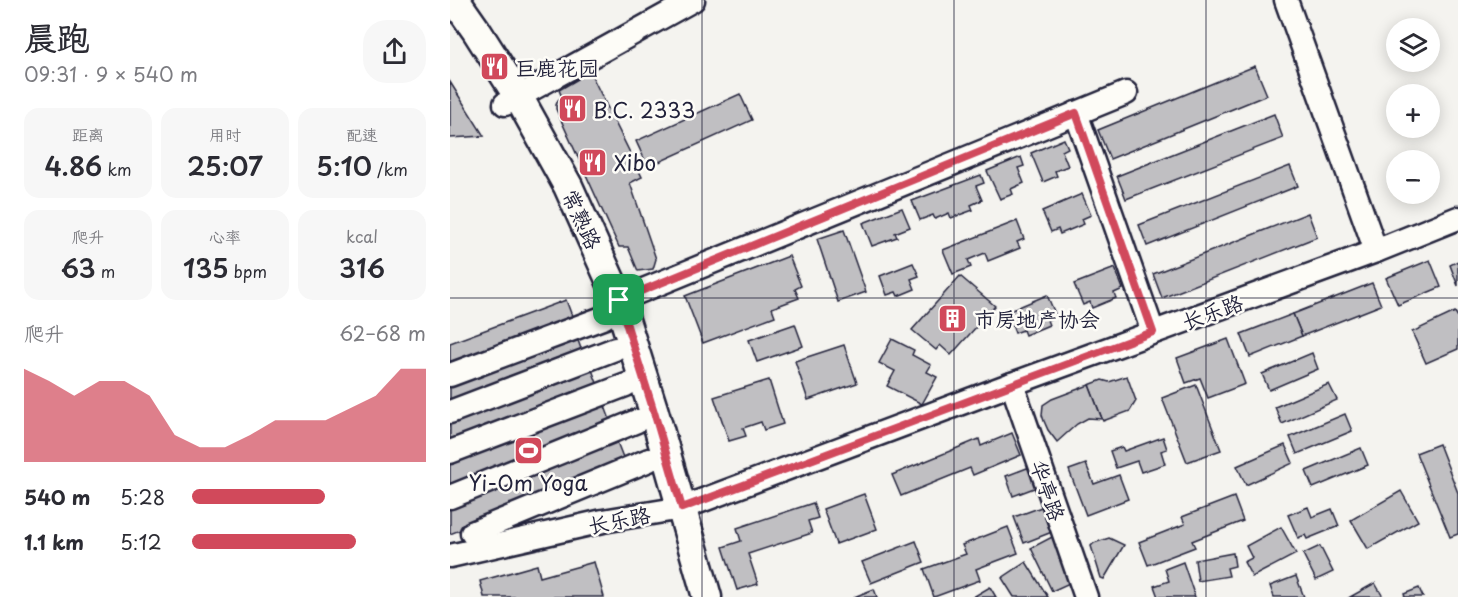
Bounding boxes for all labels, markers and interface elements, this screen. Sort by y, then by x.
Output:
text: 晨跑 [24,11,90,61]
map controls [1386,18,1440,204]
button: layers [1386,18,1440,72]
button: share [363,20,426,83]
restaurant icon: 巨鹿花园 [478,51,510,83]
place label: 巨鹿花园 [515,51,599,83]
text: 09:31 · 9 × 540 m [24,59,198,89]
button: + [1386,84,1440,138]
restaurant icon: B.C. 2333 [556,93,588,125]
place label: B.C. 2333 [593,93,695,125]
text: 距离 [72,122,104,146]
text: 用时 [209,122,241,146]
text: 配速 [346,122,378,146]
text: 4.86 [44,146,102,185]
text: 25:07 [187,146,263,185]
text: 5:10 [316,146,372,185]
restaurant icon: Xibo [577,146,609,178]
place label: Xibo [614,146,656,178]
button: − [1386,150,1440,204]
text: km [102,157,132,181]
text: /km [372,157,408,181]
street label: 常熟路 [555,184,611,254]
text: 爬升 [72,224,104,248]
text: 心率 [209,224,241,248]
text: kcal [346,224,378,248]
text: 63 [61,248,96,287]
text: 135 [183,248,229,287]
text: 316 [339,248,385,287]
text: m [96,259,115,283]
text: bpm [229,259,267,283]
pin [593,274,644,325]
icon: arrive [602,283,635,316]
street label: 长乐路 [1177,285,1247,337]
building icon: 市房地产协会 [937,302,969,334]
place label: 市房地产协会 [974,302,1100,334]
text: 爬升 [24,318,64,348]
text: 62–68 m [339,318,426,348]
sports icon: Yi-Om Yoga [512,435,544,467]
street label: 华亭路 [1024,455,1074,525]
place label: Yi-Om Yoga [469,466,588,498]
text: 540 m [24,482,90,512]
text: 5:28 [120,482,165,512]
street label: 长乐路 [585,497,653,541]
text: 1.1 km [24,527,84,557]
text: 5:12 [120,527,162,557]

